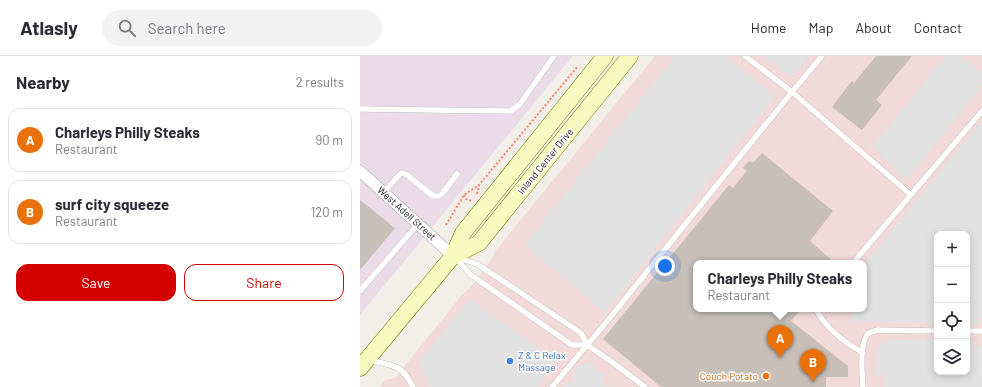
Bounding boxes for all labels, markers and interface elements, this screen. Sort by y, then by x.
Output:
search box [102,10,382,46]
text: Atlasly [20,16,78,39]
icon: search [116,17,138,39]
text: Search here [148,19,226,37]
text: Home [751,19,787,36]
text: Map [809,19,833,36]
text: About [855,19,892,36]
text: Contact [914,19,962,36]
text: Nearby [16,72,70,92]
text: 2 results [296,74,344,90]
text: Charleys Philly Steaks [55,123,200,141]
street label: Inland Center Drive [515,125,575,197]
text: A [26,132,34,148]
text: 90 m [316,132,343,148]
text: Restaurant [55,141,117,157]
street label: West Adell Street [375,184,439,243]
text: surf city squeeze [55,195,169,213]
text: B [26,204,34,220]
text: 120 m [311,204,343,220]
text: Restaurant [55,213,117,229]
map controls [934,231,970,375]
button: + [934,231,970,267]
your location [655,256,675,276]
popup [693,260,867,312]
button: Save [16,264,176,301]
button: Share [184,264,344,301]
button: − [934,267,970,303]
text: Charleys Philly Steaks [708,269,852,287]
text: Restaurant [708,287,770,303]
button: locate [934,303,970,339]
pin: A [767,325,793,358]
button: layers [934,339,970,375]
place label: Z & C Relax Massage [518,349,566,373]
pin: B [800,349,826,382]
marker: Z & C Relax Massage [505,356,515,366]
place label: Couch Potato [700,370,758,382]
marker: Couch Potato [761,371,771,381]

